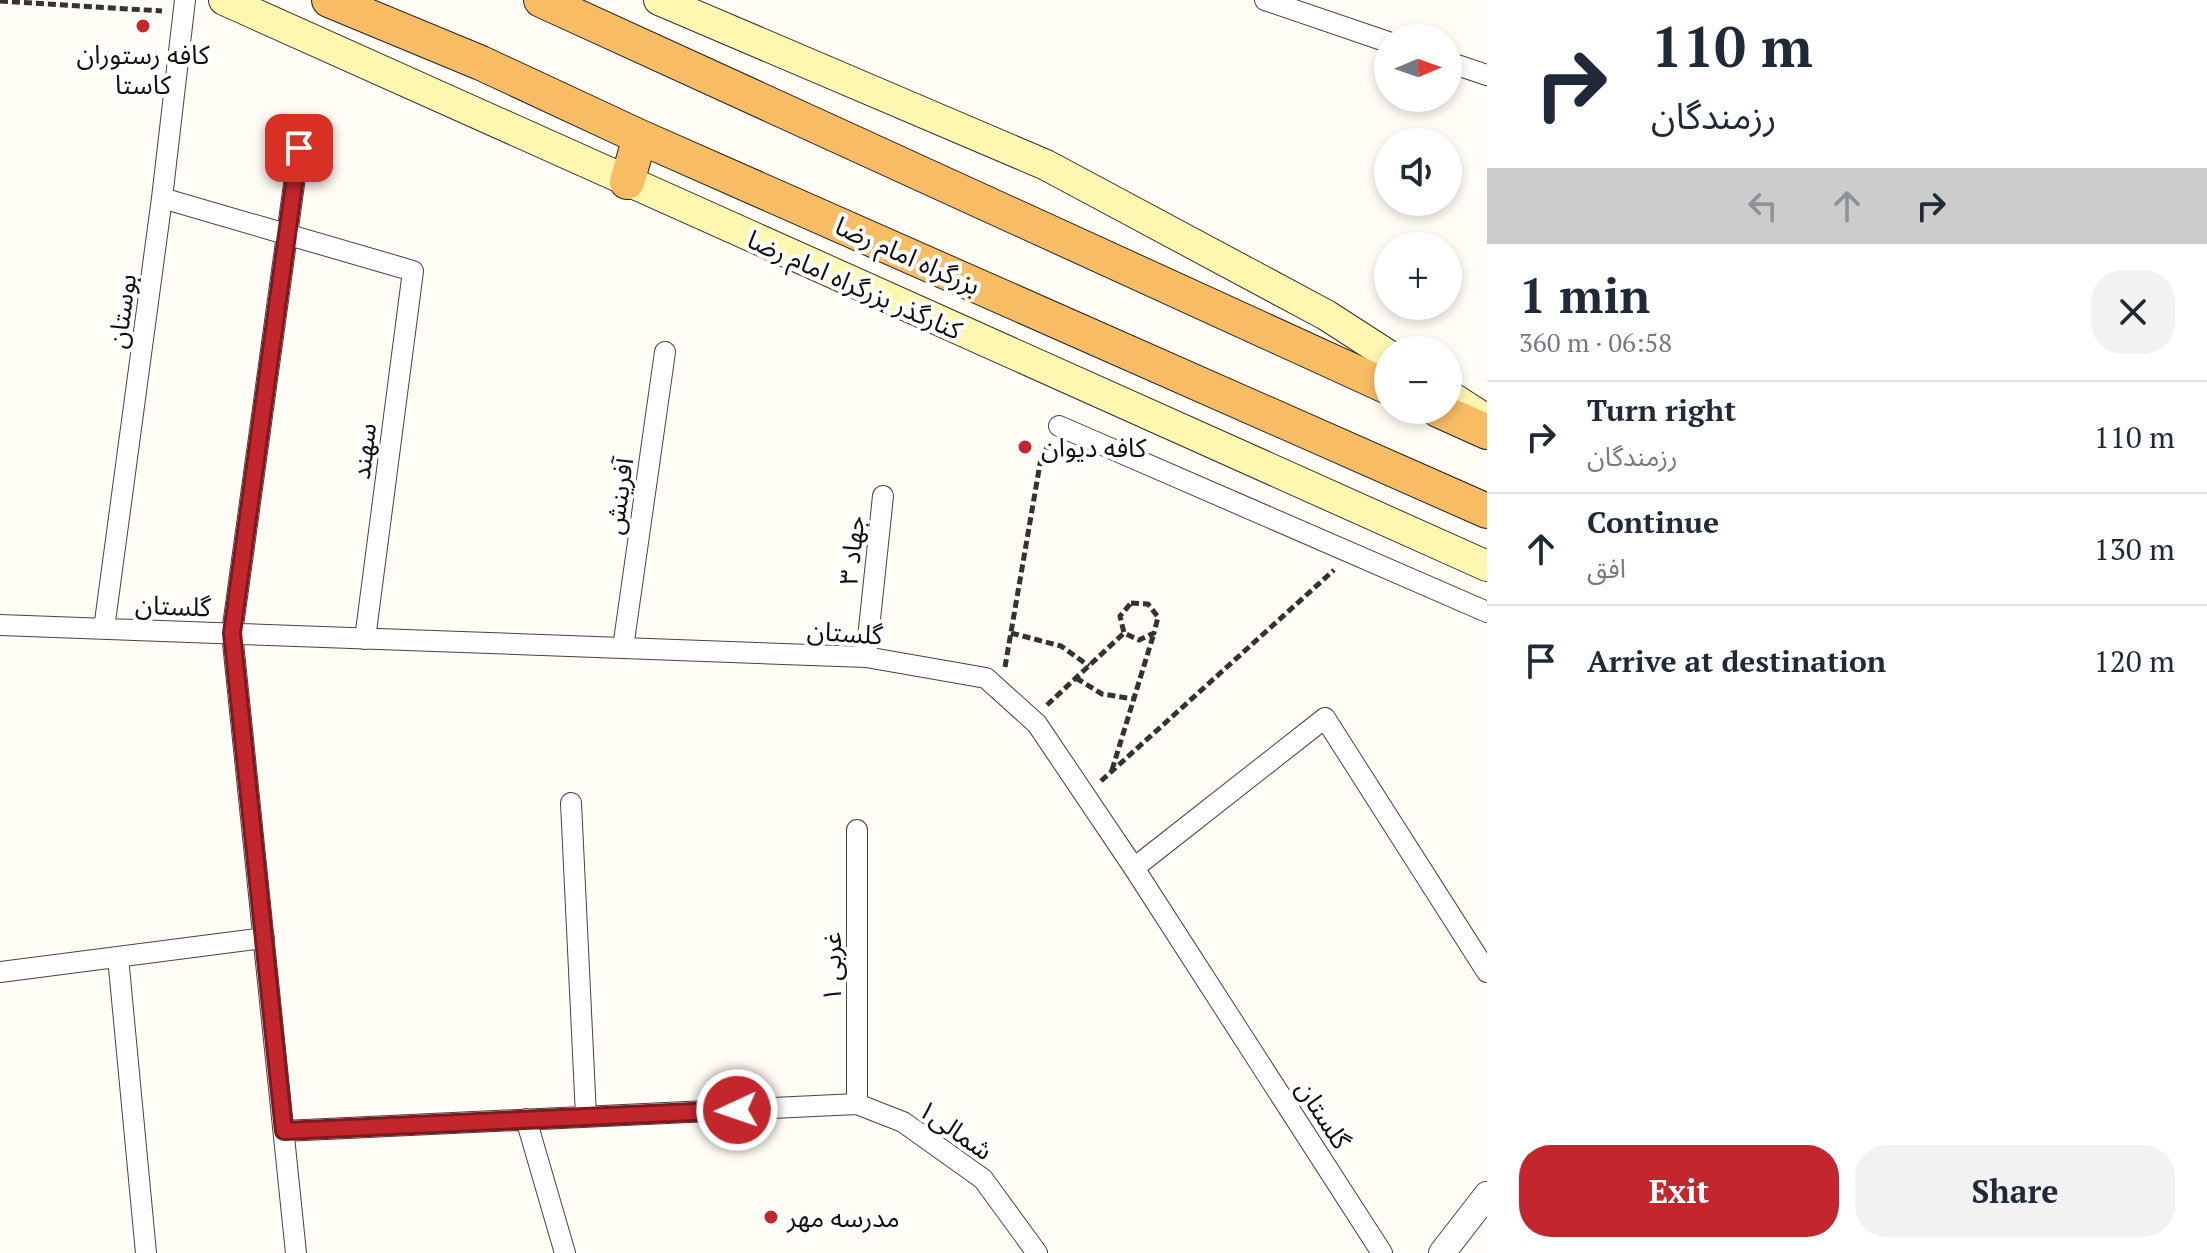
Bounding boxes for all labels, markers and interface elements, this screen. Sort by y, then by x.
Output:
text: 110 m [1651,9,1813,83]
marker: کافه رستوران کاستا [134,17,152,35]
north arrow [1374,24,1462,112]
map controls [1374,24,1462,424]
icon: right [1519,32,1623,136]
place label: کافه رستوران کاستا [77,37,210,101]
text: رزمندگان [1651,92,1776,139]
pin [265,114,333,182]
icon: arrive [277,126,321,170]
button: sound [1374,128,1462,216]
icon: left [1741,184,1785,228]
icon: ahead [1825,184,1869,228]
icon: right [1909,184,1953,228]
street label: بزرگراه امام رضا [829,208,986,306]
street label: کنارگذر بزرگراه امام رضا [741,221,968,350]
button: + [1374,232,1462,320]
text: 1 min [1519,263,1650,327]
button: close [2091,270,2175,354]
street label: بوستان [99,272,143,350]
text: 360 m · 06:58 [1519,325,1672,359]
button: − [1374,336,1462,424]
text: Turn right [1587,390,1736,430]
icon: right [1519,415,1563,459]
text: 110 m [2094,417,2175,457]
street label: سهند [343,421,383,481]
place label: کافه دیوان [1041,430,1147,464]
marker: کافه دیوان [1016,438,1034,456]
text: رزمندگان [1587,439,1678,473]
street label: آفرینش [596,454,640,536]
text: Continue [1587,502,1719,542]
street label: جهاد ۳ [830,514,872,586]
icon: ahead [1519,527,1563,571]
text: 130 m [2094,529,2175,569]
text: افق [1587,551,1626,585]
street label: گلستان [135,587,212,623]
street label: گلستان [806,612,884,652]
icon: arrive [1519,639,1563,683]
text: Arrive at destination [1587,641,1886,681]
text: 120 m [2094,641,2175,681]
street label: غربی ۱ [814,932,848,1002]
position arrow [695,1068,779,1152]
street label: گلستان [1289,1073,1359,1155]
street label: شمالی۱ [912,1091,1000,1167]
button: Exit [1519,1145,1839,1237]
button: Share [1855,1145,2175,1237]
place label: مدرسه مهر [786,1200,900,1234]
marker: مدرسه مهر [762,1208,780,1226]

